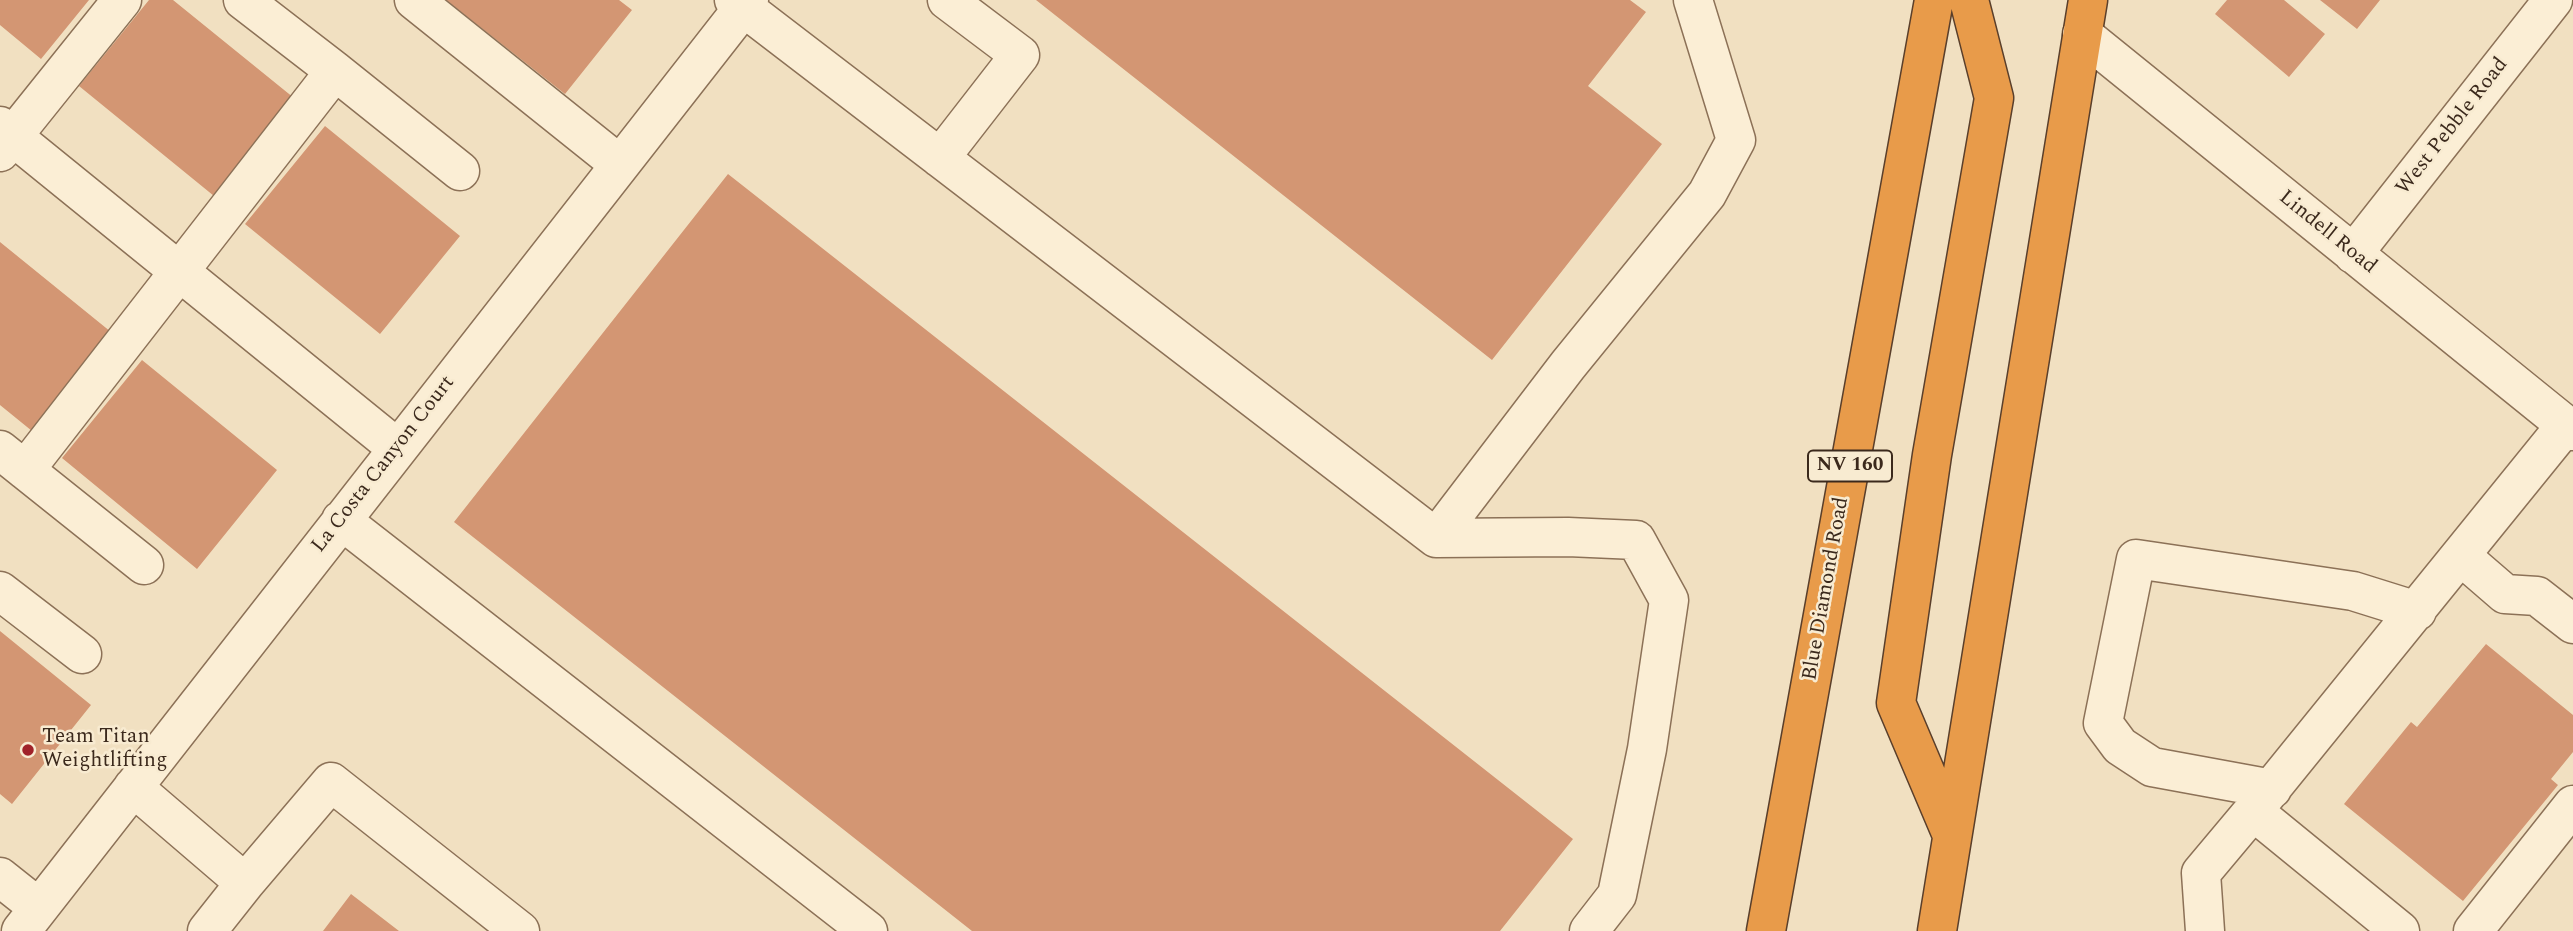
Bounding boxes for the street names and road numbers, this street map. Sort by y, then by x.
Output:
street label: West Pebble Road [2392,53,2514,201]
street label: Lindell Road [2273,186,2381,280]
street label: La Costa Canyon Court [307,371,461,559]
road number: NV 160 [1808,450,1892,481]
street label: Blue Diamond Road [1798,495,1856,683]

